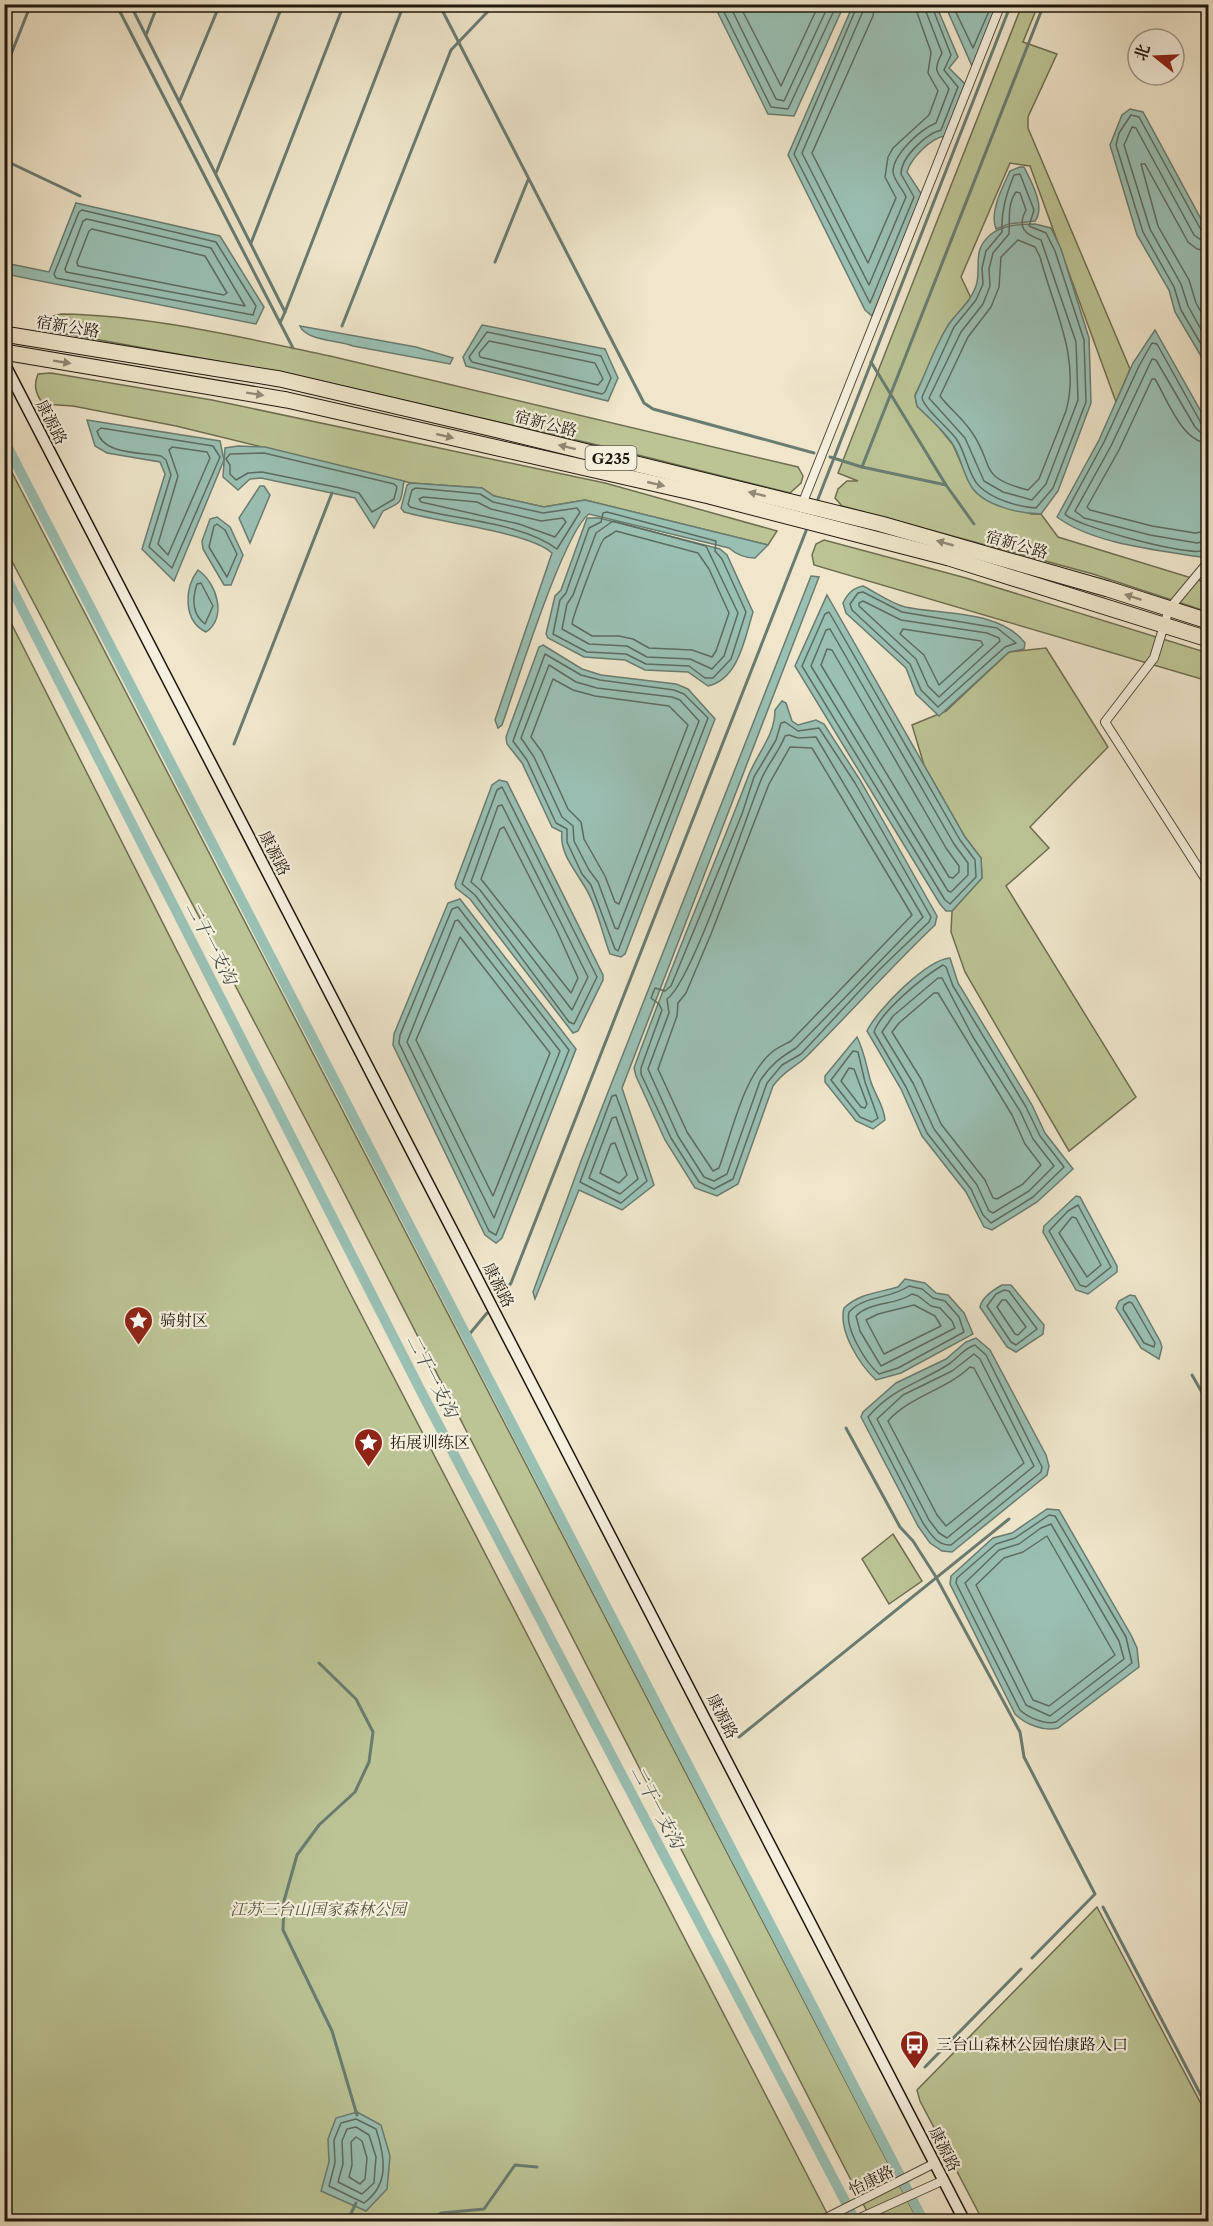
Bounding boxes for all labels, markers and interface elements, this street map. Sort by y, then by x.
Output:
north arrow [1126,27,1186,87]
text: 北 [1130,42,1154,63]
street label: 宿新公路 [35,311,101,341]
one-way arrow [53,358,72,367]
one-way arrow [245,390,264,399]
street label: 康源路 [32,396,72,448]
street label: 宿新公路 [513,406,579,440]
one-way arrow [436,431,454,441]
one-way arrow [558,442,577,452]
road number: G235 [586,446,636,470]
one-way arrow [646,479,665,489]
one-way arrow [748,488,766,498]
street label: 宿新公路 [983,526,1051,562]
one-way arrow [936,538,954,547]
one-way arrow [1124,592,1142,601]
street label: 康源路 [255,827,295,879]
water label: 二干一支沟 [181,898,243,991]
street label: 康源路 [479,1259,519,1311]
place icon: 骑射区 [123,1304,155,1346]
place label: 骑射区 [160,1310,208,1330]
water label: 二干一支沟 [402,1331,464,1424]
place icon: 拓展训练区 [353,1426,385,1468]
place label: 拓展训练区 [390,1432,470,1452]
street label: 康源路 [703,1690,743,1742]
water label: 二干一支沟 [626,1762,689,1855]
park label: 江苏三台山国家森林公园 [230,1899,409,1919]
bus stop icon: 三台山森林公园怡康路入口 [899,2028,931,2070]
place label: 三台山森林公园怡康路入口 [936,2034,1128,2054]
street label: 康源路 [925,2123,965,2175]
street label: 怡康路 [845,2160,897,2200]

